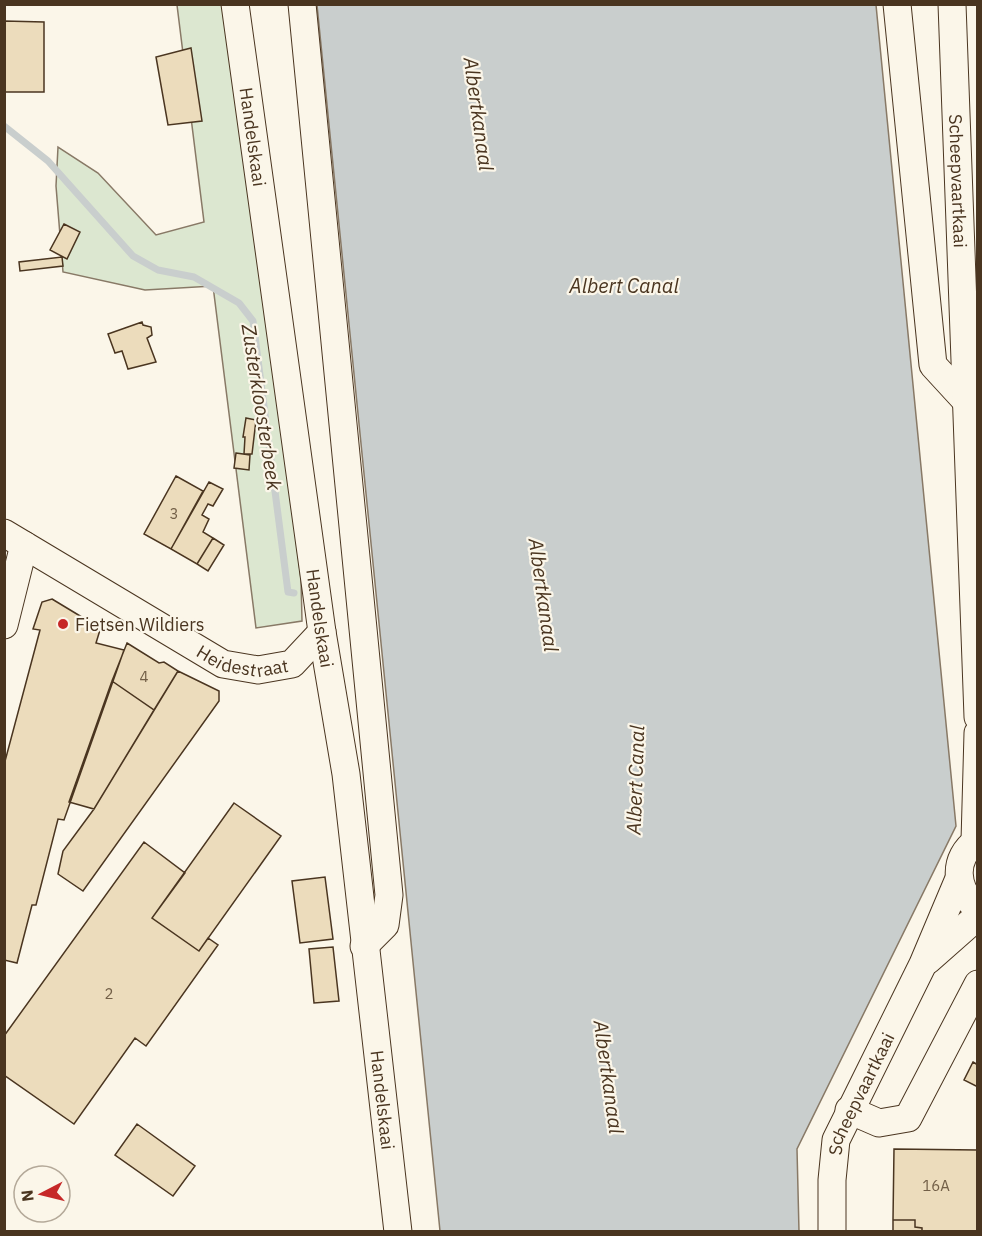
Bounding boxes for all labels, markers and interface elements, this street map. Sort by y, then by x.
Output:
water label: Albertkanaal [458,54,500,173]
street label: Handelskaai [235,86,272,188]
street label: Scheepvaartkaai [945,114,972,248]
water label: Albert Canal [568,272,680,299]
water label: Zusterkloosterbeek [235,321,289,493]
house number: 3 [169,504,179,523]
water label: Albertkanaal [523,535,565,654]
street label: Handelskaai [302,567,339,669]
place label: Fietsen Wildiers [75,613,205,636]
marker: Fietsen Wildiers [56,617,70,631]
street label: Heidestraat [193,640,290,682]
house number: 4 [139,667,149,686]
water label: Albert Canal [620,724,650,836]
house number: 2 [104,984,114,1003]
water label: Albertkanaal [588,1017,630,1136]
street label: Scheepvaartkaai [823,1028,899,1156]
street label: Handelskaai [366,1049,400,1151]
north arrow [12,1164,72,1224]
house number: 16A [922,1176,950,1195]
text: N [16,1189,38,1203]

